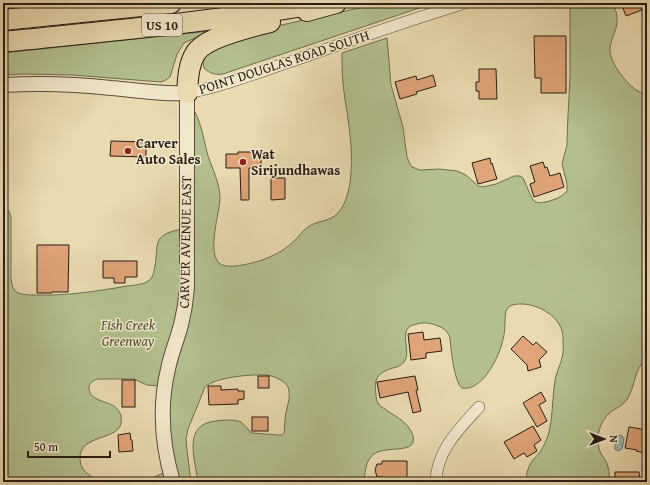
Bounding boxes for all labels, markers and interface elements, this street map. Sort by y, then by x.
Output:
road number: US 10 [142,14,182,36]
street label: POINT DOUGLAS ROAD SOUTH [196,25,372,99]
place label: Carver Auto Sales [136,133,201,169]
place label: Wat Sirijundhawas [251,144,340,180]
marker: Carver Auto Sales [123,146,133,156]
marker: Wat Sirijundhawas [238,157,248,167]
street label: CARVER AVENUE EAST [174,175,196,309]
park label: Fish Creek Greenway [100,315,156,351]
north arrow [584,419,624,459]
scale bar [28,433,110,459]
text: N [606,435,622,443]
text: 50 m [34,438,58,455]

